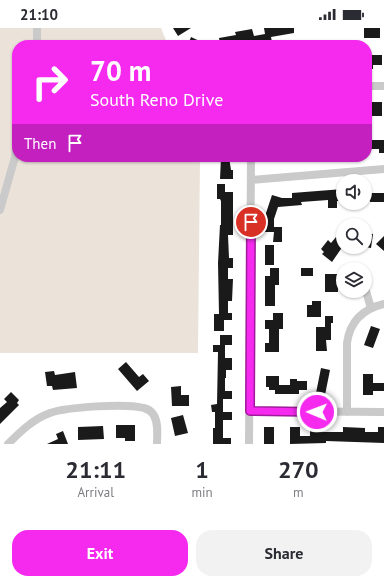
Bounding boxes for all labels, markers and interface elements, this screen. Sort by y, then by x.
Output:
text: 21:10 [20,5,58,24]
text: 70 m [90,52,151,89]
icon: right [24,56,76,108]
text: South Reno Drive [90,88,223,111]
icon: arrive [64,132,86,154]
text: Then [24,134,56,153]
map controls [336,174,372,298]
button: sound [336,174,372,210]
pin [234,205,268,239]
icon: arrive [240,211,262,233]
button: search [336,218,372,254]
button: layers [336,262,372,298]
position arrow [296,391,338,433]
text: 21:11 [65,454,126,485]
text: 1 [195,454,209,485]
text: 270 [278,454,319,485]
text: Arrival [78,484,114,501]
text: min [191,484,213,501]
text: m [293,484,304,501]
button: Exit [12,530,188,576]
button: Share [196,530,372,576]

